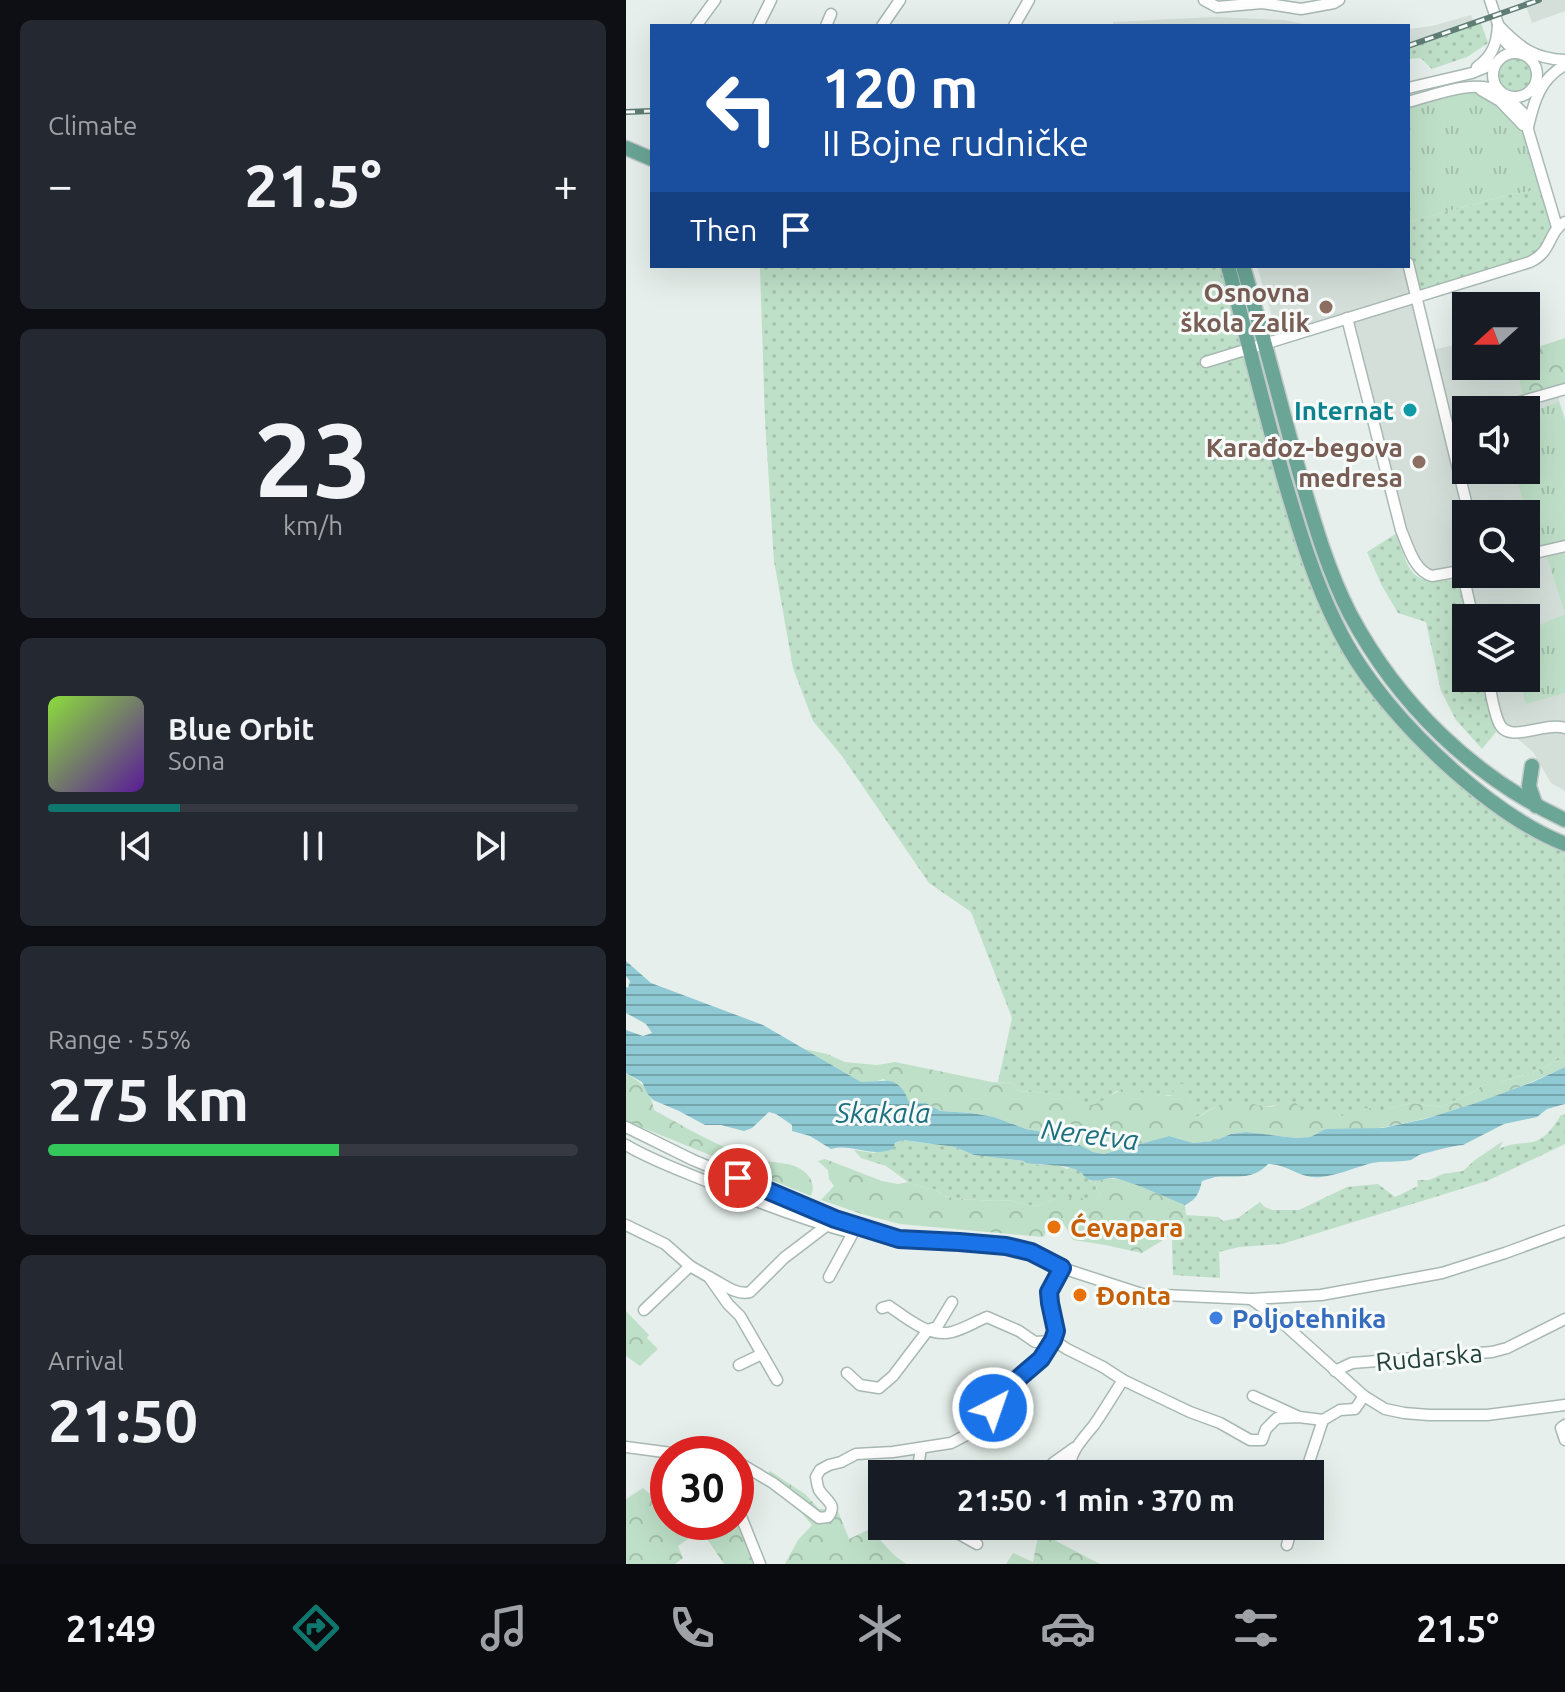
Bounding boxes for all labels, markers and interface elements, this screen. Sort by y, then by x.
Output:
icon: left [690,56,794,160]
text: 120 m [822,56,978,119]
text: Climate [48,111,137,140]
text: II Bojne rudničke [822,122,1089,163]
text: 21.5° [244,151,382,218]
text: − [48,160,73,209]
text: + [553,160,578,209]
icon: arrive [774,208,818,252]
text: Then [690,213,758,247]
place label: Osnovna škola Zalik [1180,278,1310,337]
north arrow [1452,292,1540,380]
map controls [1452,292,1540,692]
marker: Osnovna škola Zalik [1317,298,1335,316]
place label: Internat [1294,396,1394,425]
button: sound [1452,396,1540,484]
text: 23 [254,400,372,517]
marker: Internat [1401,401,1419,419]
place label: Karađoz-begova medresa [1206,433,1403,492]
marker: Karađoz-begova medresa [1410,453,1428,471]
button: search [1452,500,1540,588]
text: km/h [283,511,343,540]
button: layers [1452,604,1540,692]
text: Blue Orbit [168,712,314,746]
text: Sona [168,746,225,775]
icon: previous [114,824,158,868]
icon: pause [291,824,335,868]
icon: next [468,824,512,868]
text: Range · 55% [48,1025,191,1054]
text: 275 km [48,1065,249,1132]
water label: Skakala [835,1097,930,1128]
water label: Neretva [1040,1113,1140,1155]
pin [704,1144,772,1212]
icon: arrive [716,1156,760,1200]
place label: Ćevapara [1070,1212,1183,1242]
marker: Ćevapara [1045,1218,1063,1236]
place label: Đonta [1096,1281,1171,1310]
marker: Đonta [1071,1286,1089,1304]
place label: Poljotehnika [1232,1304,1386,1333]
marker: Poljotehnika [1207,1309,1225,1327]
street label: Rudarska [1374,1338,1484,1376]
text: Arrival [48,1346,124,1375]
position arrow [951,1366,1035,1450]
text: 21:50 [48,1386,198,1453]
speed limit sign: 30 [650,1436,754,1540]
text: 21:50 · 1 min · 370 m [957,1483,1235,1517]
icon: directions [288,1600,344,1656]
icon: music [476,1600,532,1656]
icon: phone [664,1600,720,1656]
icon: climate [852,1600,908,1656]
icon: car [1040,1600,1096,1656]
icon: filters [1228,1600,1284,1656]
text: 21:49 [66,1608,156,1649]
text: 21.5° [1416,1608,1499,1649]

